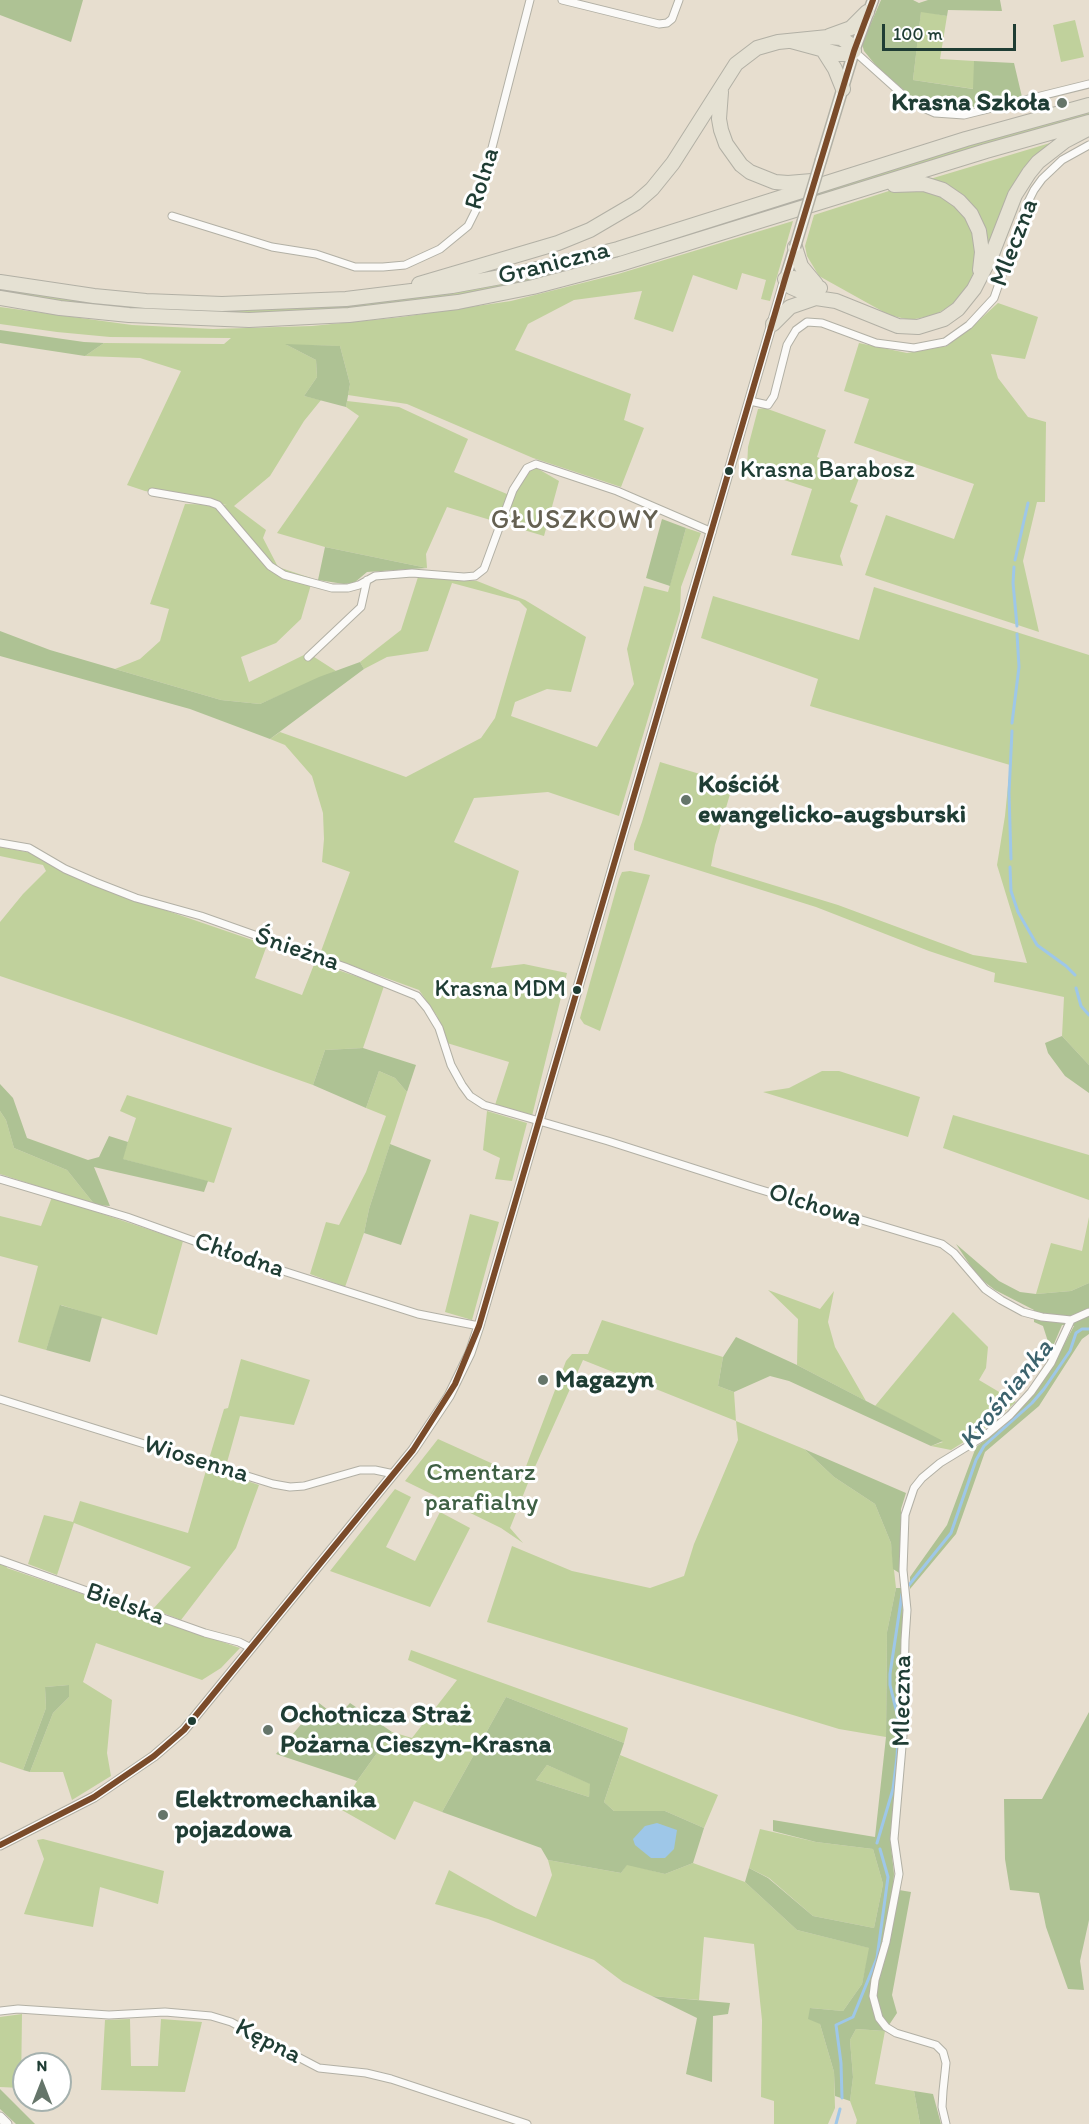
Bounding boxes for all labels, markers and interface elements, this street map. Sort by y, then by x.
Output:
scale bar [885,12,1018,50]
text: 100 m [893,23,943,45]
place label: Krasna Szkoła [891,87,1050,119]
marker: Krasna Szkoła [1055,96,1069,110]
street label: Rolna [459,144,507,214]
street label: Mleczna [984,195,1046,291]
street label: Graniczna [495,235,613,293]
place label: Krasna Barabosz [740,457,915,485]
marker: Krasna Barabosz [723,465,735,477]
district label: GŁUSZKOWY [490,505,660,537]
place label: Kościół ewangelicko-augsburski [698,769,966,831]
marker: Kościół ewangelicko-augsburski [679,793,693,807]
street label: Śnieżna [250,921,344,979]
place label: Krasna MDM [435,976,566,1004]
marker: Krasna MDM [571,984,583,996]
street label: Olchowa [765,1177,865,1235]
street label: Chłodna [190,1226,288,1286]
water label: Krośnianka [953,1333,1061,1457]
place label: Magazyn [555,1364,654,1396]
marker: Magazyn [536,1373,550,1387]
street label: Wiosenna [140,1429,252,1491]
park label: Cmentarz parafialny [424,1457,538,1518]
street label: Bielska [81,1576,169,1634]
street label: Mleczna [887,1655,919,1747]
place label: Ochotnicza Straż Pożarna Cieszyn-Krasna [280,1699,551,1760]
unlabelled marker [186,1715,198,1727]
marker: Ochotnicza Straż Pożarna Cieszyn-Krasna [261,1723,275,1737]
place label: Elektromechanika pojazdowa [175,1784,376,1846]
marker: Elektromechanika pojazdowa [156,1808,170,1822]
street label: Kępna [230,2012,306,2072]
north arrow [12,2052,72,2112]
text: N [37,2056,47,2075]

